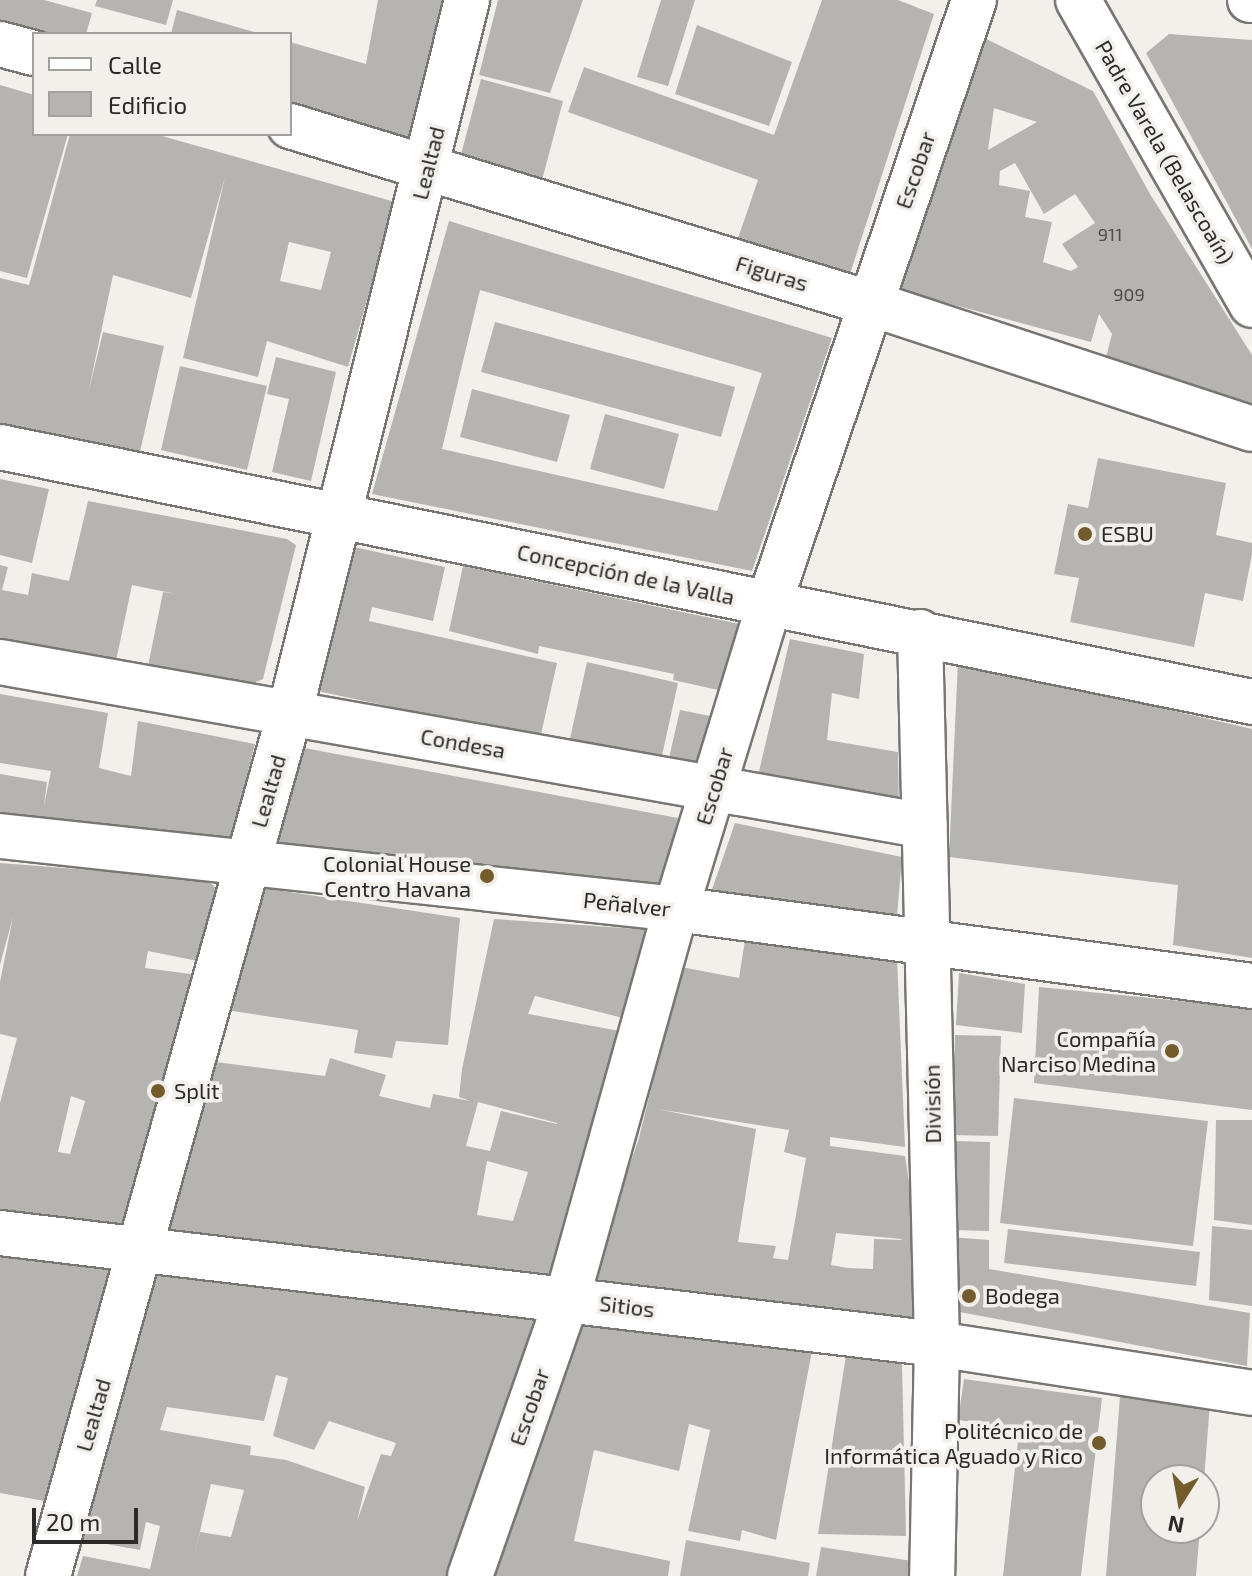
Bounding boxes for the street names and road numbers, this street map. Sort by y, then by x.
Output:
street label: Padre Varela (Belascoaín) [1090,35,1240,269]
street label: Lealtad [406,124,450,202]
street label: Escobar [889,128,941,212]
street label: Figuras [733,250,811,296]
street label: Concepción de la Valla [515,538,737,610]
street label: Condesa [419,723,507,763]
street label: Escobar [690,744,738,828]
street label: Lealtad [245,752,291,830]
street label: Peñalver [582,886,672,922]
street label: División [918,1064,946,1144]
street label: Sitios [598,1290,656,1322]
street label: Escobar [503,1365,555,1449]
street label: Lealtad [70,1376,116,1454]

